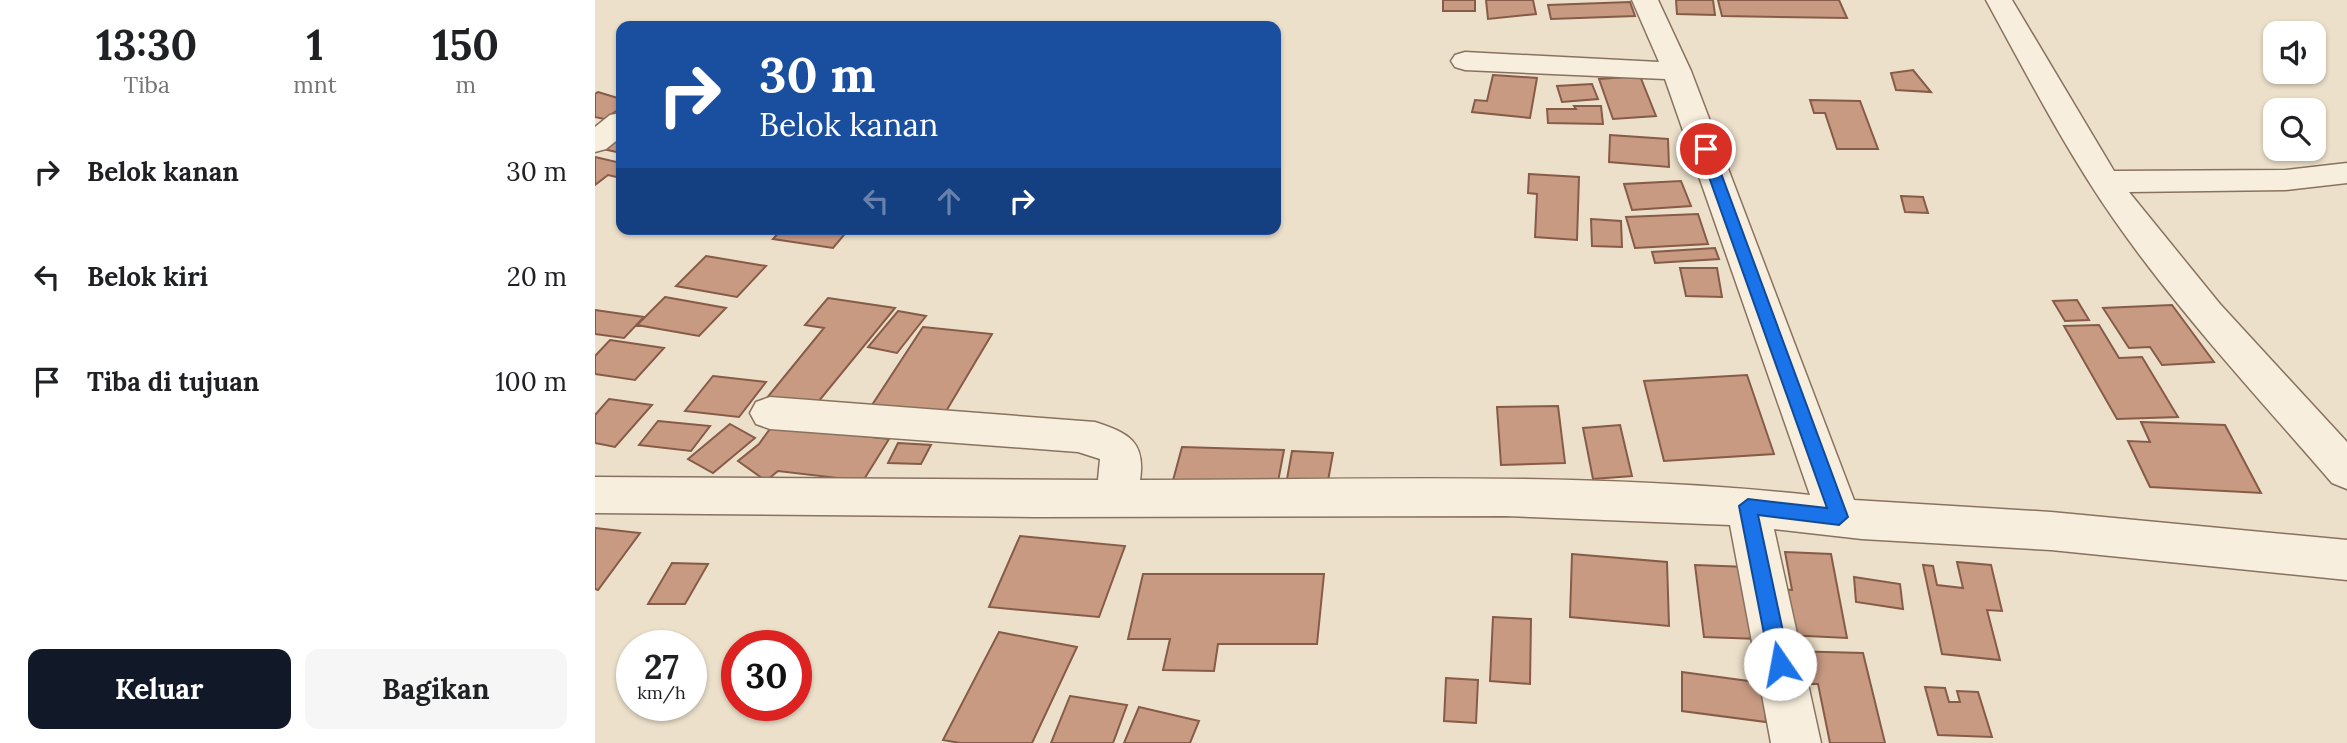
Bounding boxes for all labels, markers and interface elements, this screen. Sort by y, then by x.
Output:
text: 13:30 [96,18,197,72]
text: 1 [306,18,323,72]
text: 150 [433,18,499,72]
map controls [2263,21,2326,161]
button: sound [2263,21,2326,84]
text: 30 m [759,43,876,105]
icon: right [644,49,735,140]
text: Tiba [123,70,170,99]
text: mnt [293,70,337,99]
text: m [455,70,476,99]
button: search [2263,98,2326,161]
text: Belok kanan [759,104,938,145]
pin [1676,119,1736,179]
icon: arrive [1687,130,1725,168]
icon: right [28,153,66,191]
text: Belok kanan [87,155,239,188]
text: 30 m [506,155,567,188]
icon: left [857,182,895,220]
icon: ahead [930,182,968,220]
icon: right [1003,182,1041,220]
icon: left [28,258,66,296]
text: Belok kiri [87,260,208,293]
text: 20 m [507,260,567,293]
icon: arrive [28,363,66,401]
text: Tiba di tujuan [87,365,259,398]
text: 100 m [495,365,567,398]
position arrow [1743,627,1817,701]
speed limit sign: 30 [721,630,812,721]
text: 27 [644,644,679,689]
button: Keluar [28,649,291,729]
button: Bagikan [305,649,567,729]
text: km/h [637,681,686,704]

